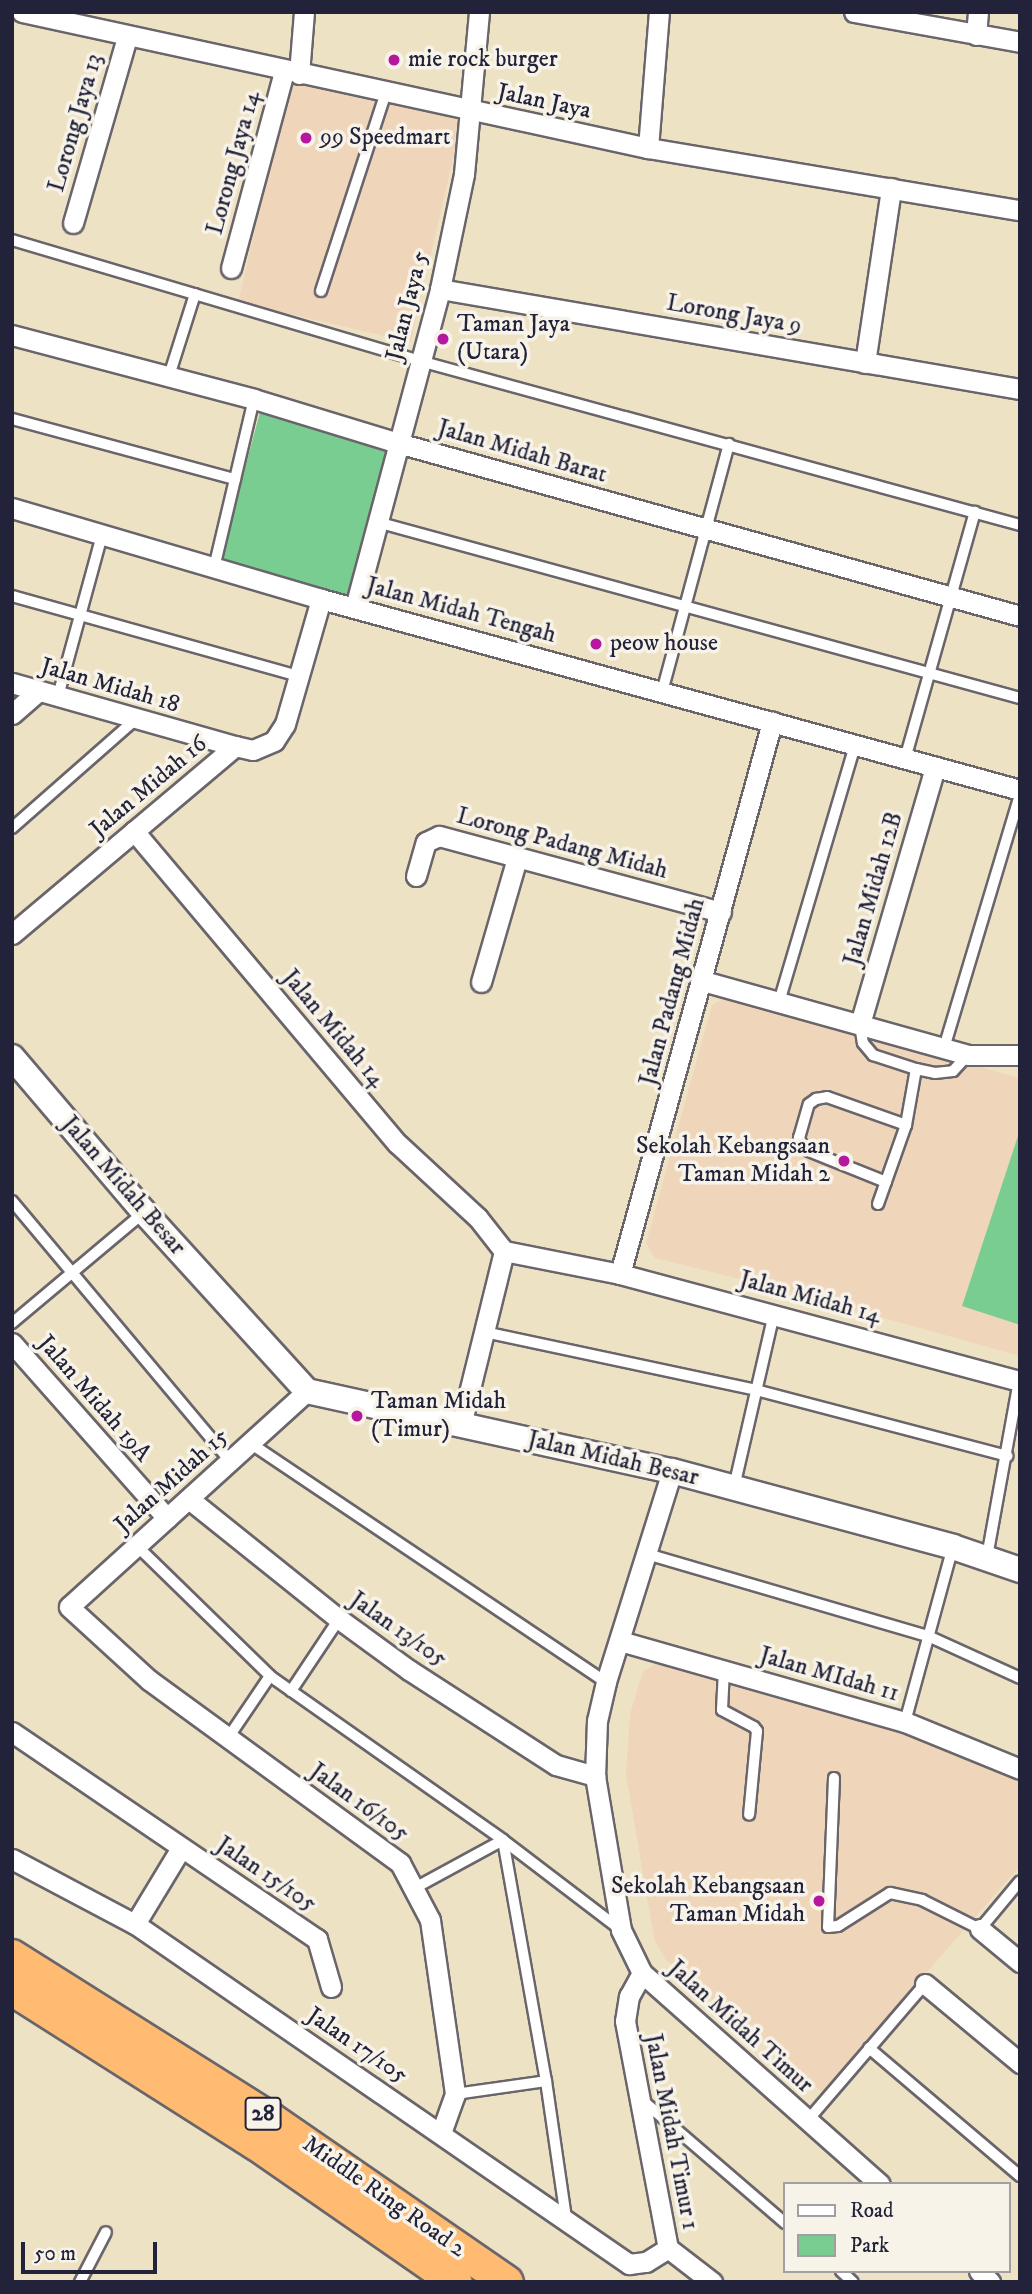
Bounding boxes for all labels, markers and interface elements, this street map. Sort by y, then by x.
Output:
place label: mie rock burger [408,46,558,74]
street label: Lorong Jaya 13 [43,51,109,195]
marker: mie rock burger [386,52,402,68]
street label: Jalan Jaya [494,78,594,126]
street label: Lorong Jaya 14 [201,88,267,238]
place label: 99 Speedmart [320,124,450,152]
marker: 99 Speedmart [298,130,314,146]
street label: Jalan Jaya 5 [380,248,436,364]
street label: Lorong Jaya 9 [664,289,804,341]
place label: Taman Jaya (Utara) [457,311,570,367]
marker: Taman Jaya (Utara) [435,331,451,347]
street label: Jalan Midah Barat [434,414,610,490]
street label: Jalan Midah Tengah [363,572,559,650]
place label: peow house [610,630,718,658]
marker: peow house [588,636,604,652]
street label: Jalan Midah 18 [37,652,183,720]
street label: Jalan Midah 16 [85,730,213,844]
street label: Lorong Padang Midah [453,802,671,886]
street label: Jalan Midah 12B [838,809,910,969]
street label: Jalan Padang Midah [634,895,712,1089]
street label: Jalan Midah 14 [275,964,391,1094]
street label: Jalan Midah Besar [55,1111,191,1261]
place label: Sekolah Kebangsaan Taman Midah 2 [636,1133,830,1189]
marker: Sekolah Kebangsaan Taman Midah 2 [836,1153,852,1169]
street label: Jalan Midah 14 [736,1265,884,1331]
street label: Jalan Midah 19A [31,1330,157,1468]
place label: Taman Midah (Timur) [371,1388,506,1444]
marker: Taman Midah (Timur) [349,1408,365,1424]
street label: Jalan Midah 15 [109,1422,235,1540]
street label: Jalan Midah Besar [525,1425,701,1493]
street label: Jalan 13/105 [344,1586,452,1674]
street label: Jalan MIdah 11 [756,1641,902,1709]
street label: Jalan 16/105 [304,1757,414,1849]
street label: Jalan 15/105 [210,1831,322,1919]
place label: Sekolah Kebangsaan Taman Midah [611,1873,805,1929]
marker: Sekolah Kebangsaan Taman Midah [811,1893,827,1909]
street label: Jalan Midah Timur [662,1954,818,2100]
street label: Jalan 17/105 [301,2002,413,2090]
street label: Jalan Midah Timur 1 [638,2032,704,2232]
road number: 28 [244,2094,282,2134]
street label: Middle Ring Road 2 [297,2130,471,2264]
legend [783,2182,1011,2273]
text: Road [850,2198,894,2224]
scale bar [24,2228,161,2272]
text: Park [850,2233,889,2259]
text: 50 m [34,2241,76,2267]

